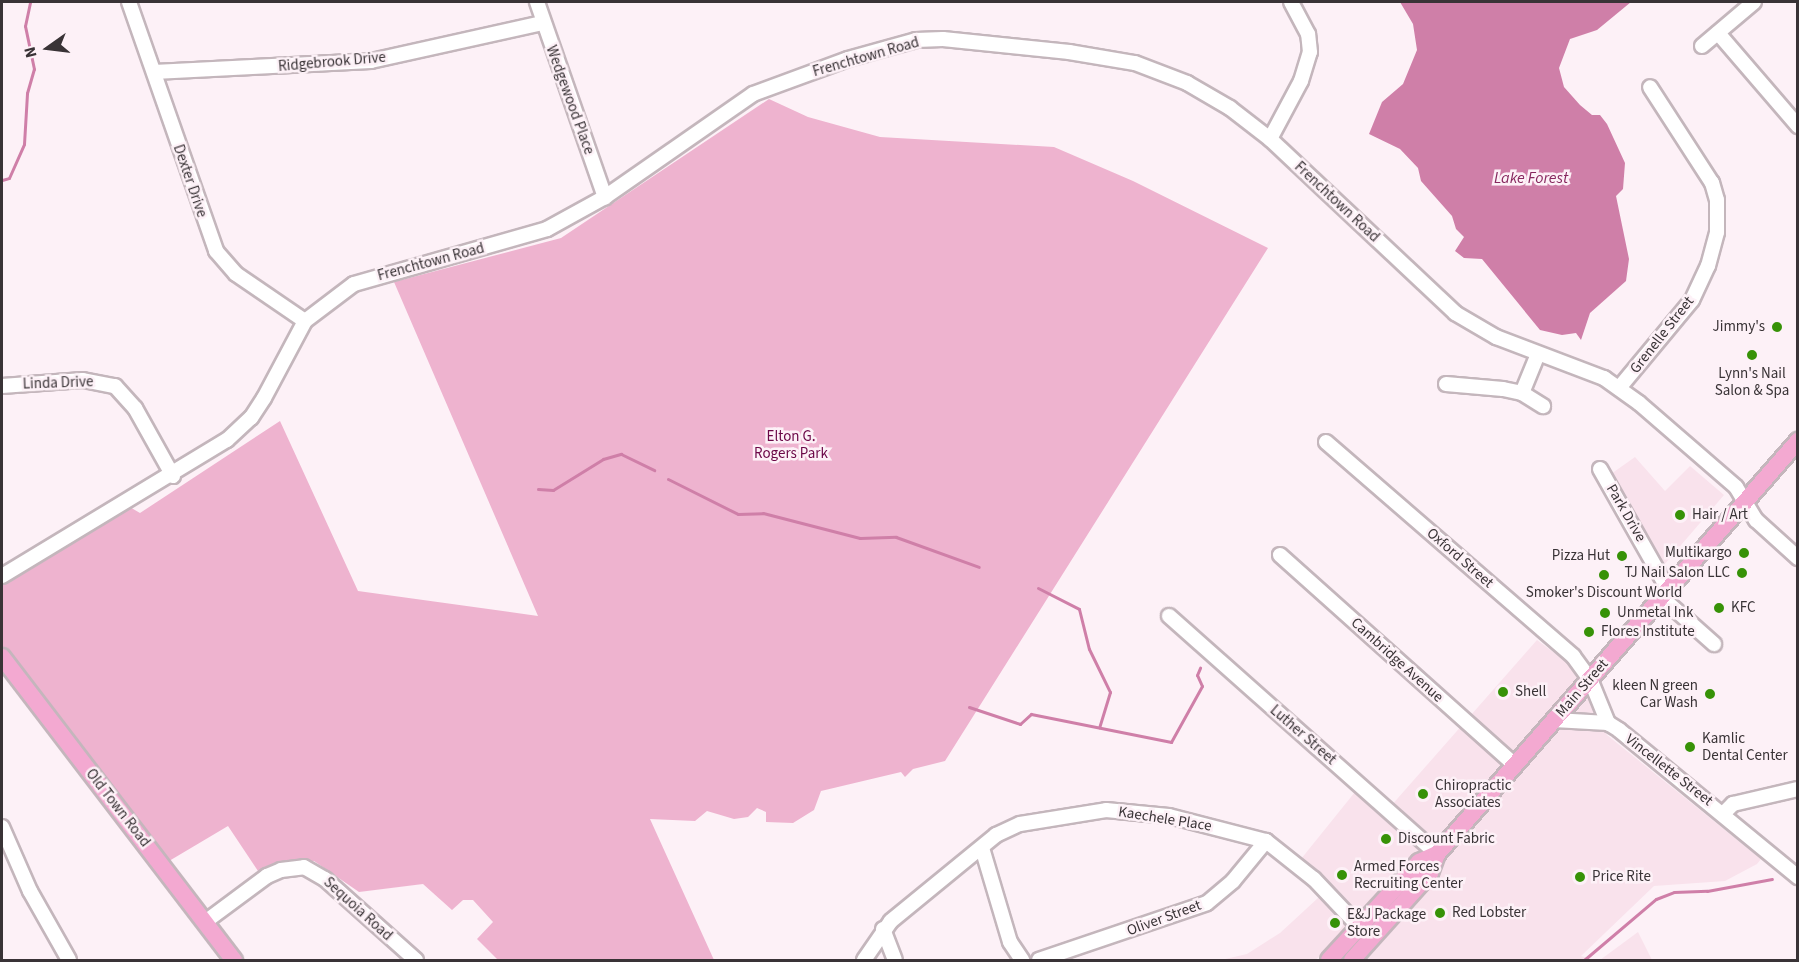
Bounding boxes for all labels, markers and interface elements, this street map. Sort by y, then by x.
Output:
north arrow [18,18,78,78]
street label: Frenchtown Road [811,33,921,81]
street label: Wedgewood Place [542,43,598,157]
text: N [19,45,42,60]
street label: Ridgebrook Drive [277,48,387,76]
street label: Dexter Drive [169,142,211,220]
street label: Frenchtown Road [1291,158,1383,246]
water label: Lake Forest [1494,168,1568,188]
street label: Frenchtown Road [376,239,486,285]
street label: Grenelle Street [1626,293,1698,377]
place label: Jimmy's [1713,318,1765,336]
marker: Jimmy's [1770,320,1784,334]
marker: Lynn's Nail Salon & Spa [1745,348,1759,362]
place label: Lynn's Nail Salon & Spa [1715,364,1789,399]
street label: Linda Drive [22,373,94,393]
park label: Elton G. Rogers Park [754,427,828,462]
street label: Park Drive [1602,481,1650,545]
place label: Hair / Art [1692,506,1748,524]
marker: Hair / Art [1673,508,1687,522]
street label: Oxford Street [1423,524,1497,592]
place label: Multikargo [1665,544,1732,562]
marker: Multikargo [1737,546,1751,560]
place label: Pizza Hut [1552,547,1610,565]
marker: Pizza Hut [1615,549,1629,563]
place label: TJ Nail Salon LLC [1624,564,1730,582]
marker: TJ Nail Salon LLC [1735,566,1749,580]
marker: Smoker's Discount World [1597,568,1611,582]
place label: Smoker's Discount World [1526,584,1682,602]
place label: KFC [1731,599,1756,617]
marker: KFC [1712,601,1726,615]
place label: Unmetal Ink [1617,604,1693,622]
marker: Unmetal Ink [1598,606,1612,620]
street label: Cambridge Avenue [1347,614,1447,706]
place label: Flores Institute [1601,623,1695,641]
marker: Flores Institute [1582,625,1596,639]
street label: Main Street [1552,655,1612,721]
place label: kleen N green Car Wash [1612,676,1698,711]
place label: Shell [1515,683,1546,701]
marker: Shell [1496,685,1510,699]
marker: kleen N green Car Wash [1703,687,1717,701]
street label: Luther Street [1266,701,1340,769]
place label: Kamlic Dental Center [1702,729,1788,764]
street label: Vincellette Street [1622,730,1716,810]
marker: Kamlic Dental Center [1683,740,1697,754]
street label: Old Town Road [82,765,154,851]
place label: Chiropractic Associates [1435,776,1512,811]
marker: Chiropractic Associates [1416,787,1430,801]
street label: Kaechele Place [1117,803,1213,835]
place label: Discount Fabric [1398,830,1495,848]
marker: Discount Fabric [1379,832,1393,846]
place label: Armed Forces Recruiting Center [1354,857,1463,892]
marker: Armed Forces Recruiting Center [1335,868,1349,882]
place label: Price Rite [1592,868,1651,886]
marker: Price Rite [1573,870,1587,884]
street label: Sequoia Road [320,873,396,945]
street label: Oliver Street [1124,896,1204,940]
place label: Red Lobster [1452,904,1526,922]
place label: E&J Package Store [1347,905,1426,940]
marker: Red Lobster [1433,906,1447,920]
marker: E&J Package Store [1328,916,1342,930]

